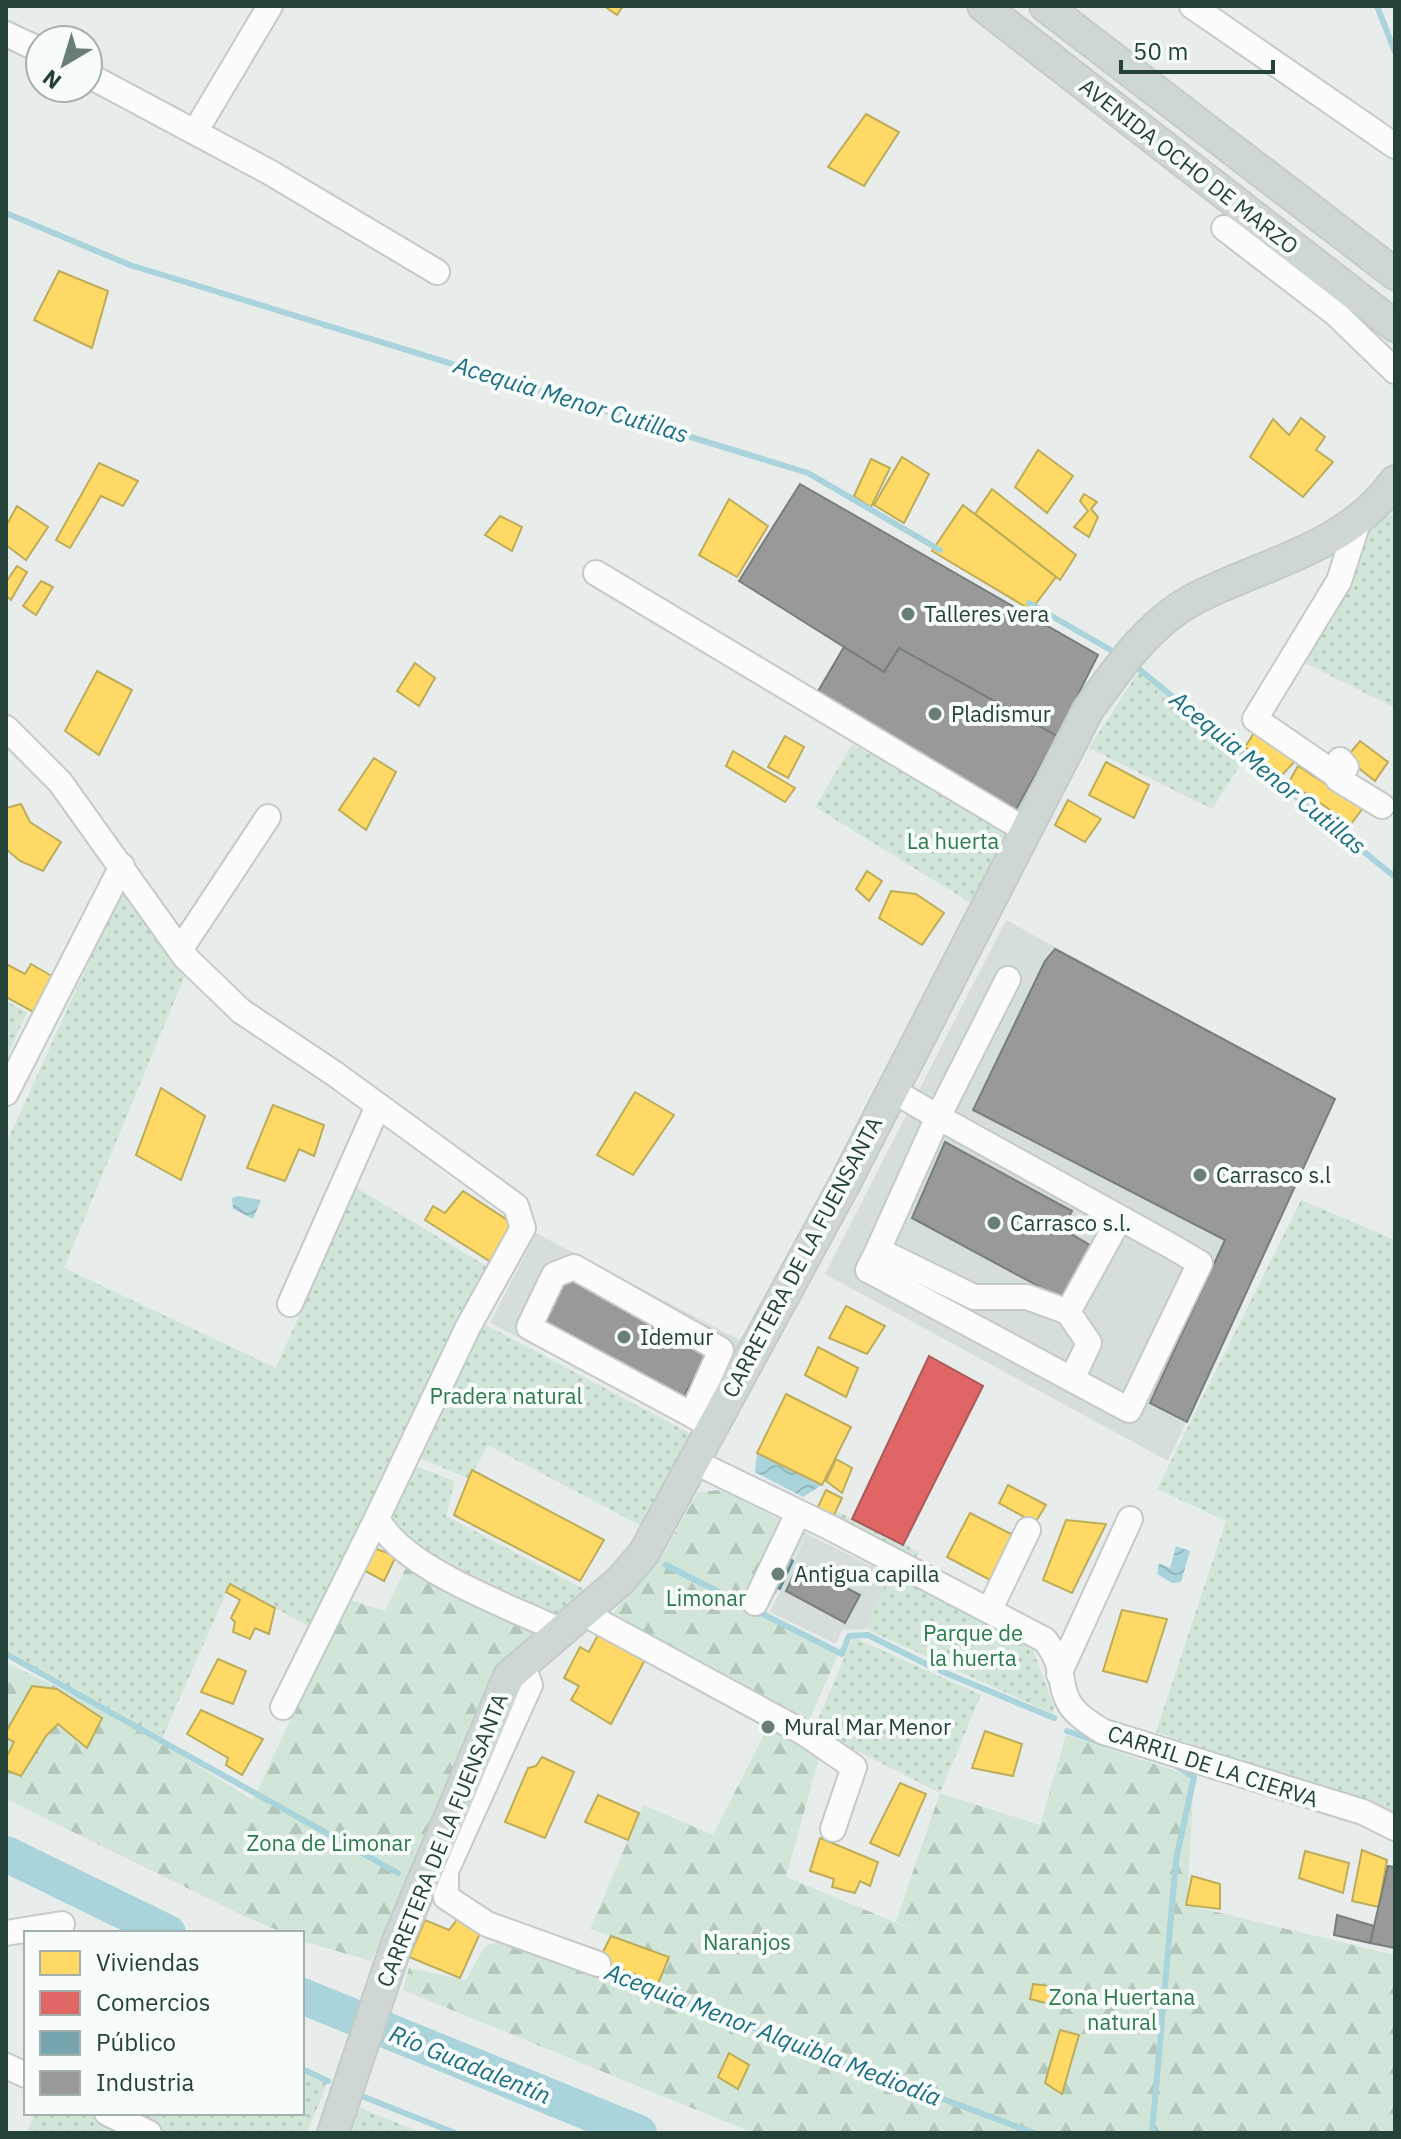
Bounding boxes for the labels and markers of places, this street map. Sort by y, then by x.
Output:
place label: Talleres vera [924,599,1049,628]
marker: Talleres vera [899,605,917,623]
place label: Pladismur [951,699,1051,728]
marker: Pladismur [926,705,944,723]
place label: Carrasco s.l [1216,1160,1331,1189]
marker: Carrasco s.l [1191,1166,1209,1184]
place label: Carrasco s.l. [1010,1208,1131,1237]
marker: Carrasco s.l. [985,1214,1003,1232]
place label: Idemur [640,1322,713,1351]
marker: Idemur [615,1328,633,1346]
place label: Antigua capilla [794,1559,940,1588]
marker: Antigua capilla [769,1565,787,1583]
place label: Mural Mar Menor [784,1712,951,1741]
marker: Mural Mar Menor [759,1718,777,1736]

